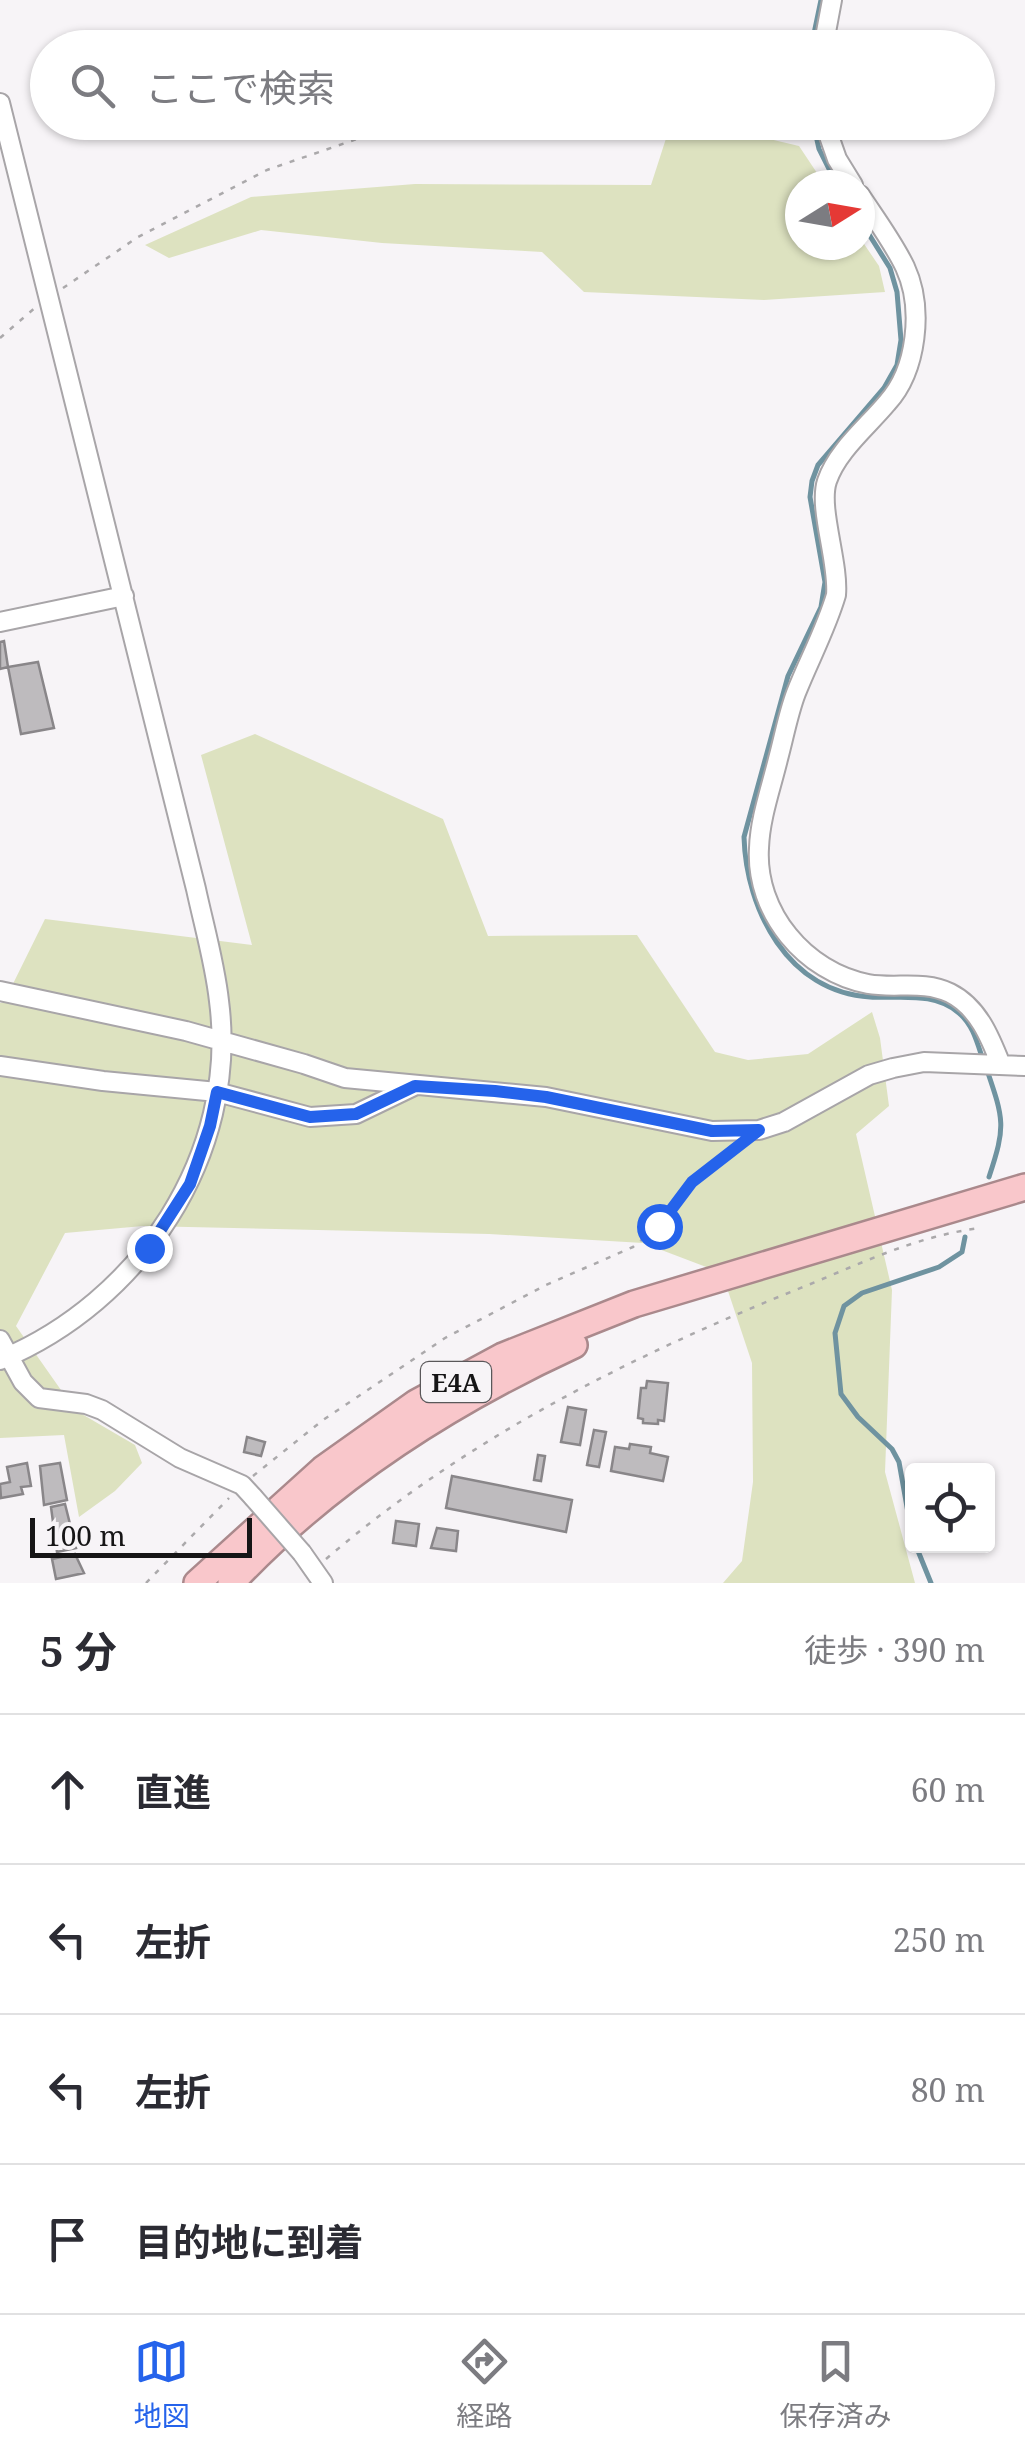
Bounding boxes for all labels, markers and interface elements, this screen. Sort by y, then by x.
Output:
search box [30,30,995,140]
icon: search [65,58,120,113]
text: ここで検索 [145,61,335,113]
north arrow [785,170,875,260]
route start [637,1204,683,1250]
route end [127,1226,173,1272]
road number: E4A [421,1362,491,1402]
map controls [905,1463,995,1553]
button: locate [905,1463,995,1553]
scale bar [30,1513,252,1558]
text: 100 m [45,1516,126,1554]
text: 5 分 [40,1622,117,1679]
text: 徒歩 · 390 m [804,1628,985,1671]
icon: ahead [40,1762,95,1817]
text: 直進 [135,1765,211,1817]
text: 60 m [911,1768,985,1811]
icon: left [40,1912,95,1967]
text: 左折 [135,1915,211,1967]
text: 250 m [893,1918,985,1961]
icon: left [40,2062,95,2117]
text: 左折 [135,2065,211,2117]
text: 80 m [911,2068,985,2111]
icon: arrive [40,2212,95,2267]
text: 目的地に到着 [135,2215,363,2267]
tab: 地図 [133,2334,190,2434]
tab: 経路 [456,2334,513,2434]
tab: 保存済み [779,2334,892,2434]

